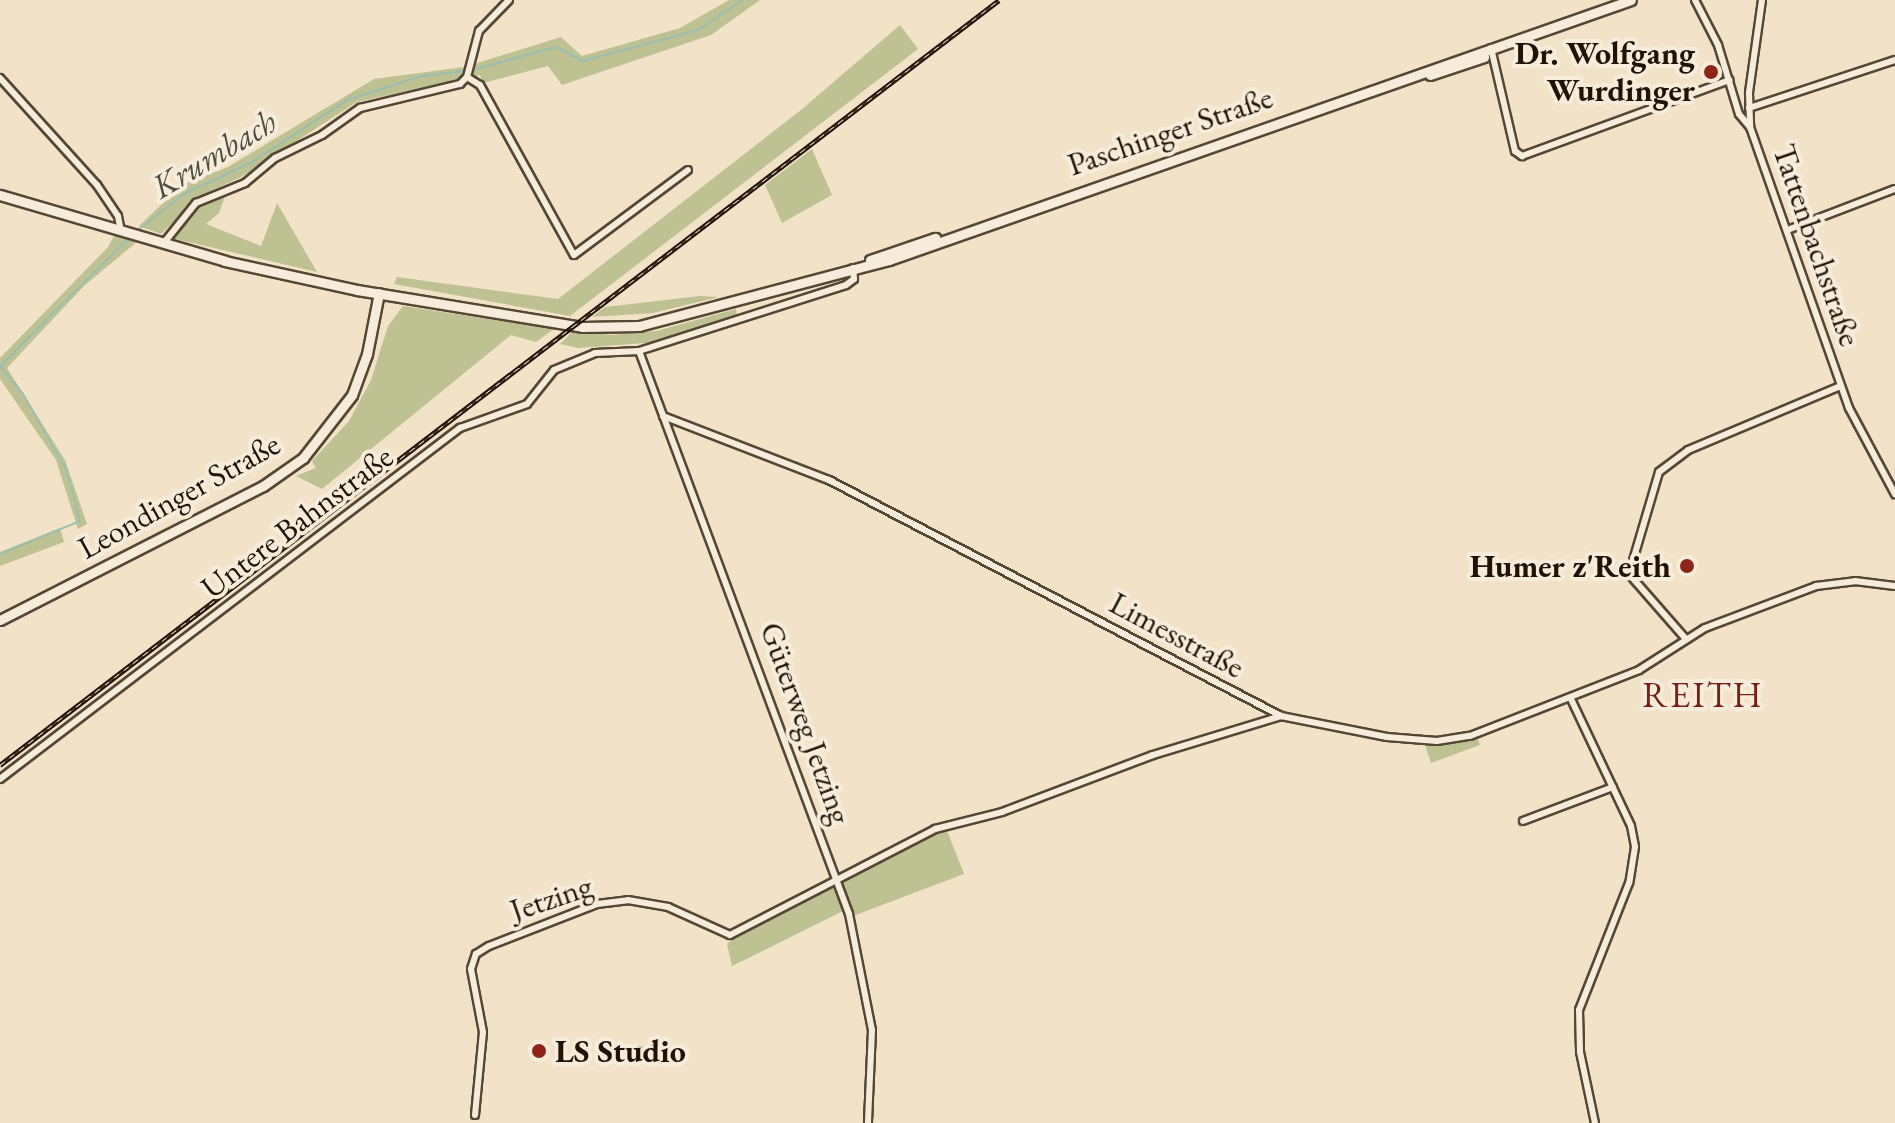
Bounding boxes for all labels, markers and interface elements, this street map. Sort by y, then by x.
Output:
place label: Dr. Wolfgang Wurdinger [1515,35,1695,110]
marker: Dr. Wolfgang Wurdinger [1702,63,1720,81]
street label: Paschinger Straße [1063,78,1277,184]
water label: Krumbach [144,101,284,207]
street label: Tattenbachstraße [1765,139,1869,351]
street label: Leondinger Straße [71,425,287,567]
street label: Untere Bahnstraße [194,437,400,607]
place label: Humer z'Reith [1470,547,1671,585]
marker: Humer z'Reith [1678,557,1696,575]
street label: Limesstraße [1103,584,1251,686]
street label: Güterweg Jetzing [752,617,860,829]
district label: REITH [1642,673,1764,717]
street label: Jetzing [505,866,597,930]
place label: LS Studio [555,1032,686,1070]
marker: LS Studio [530,1042,548,1060]

